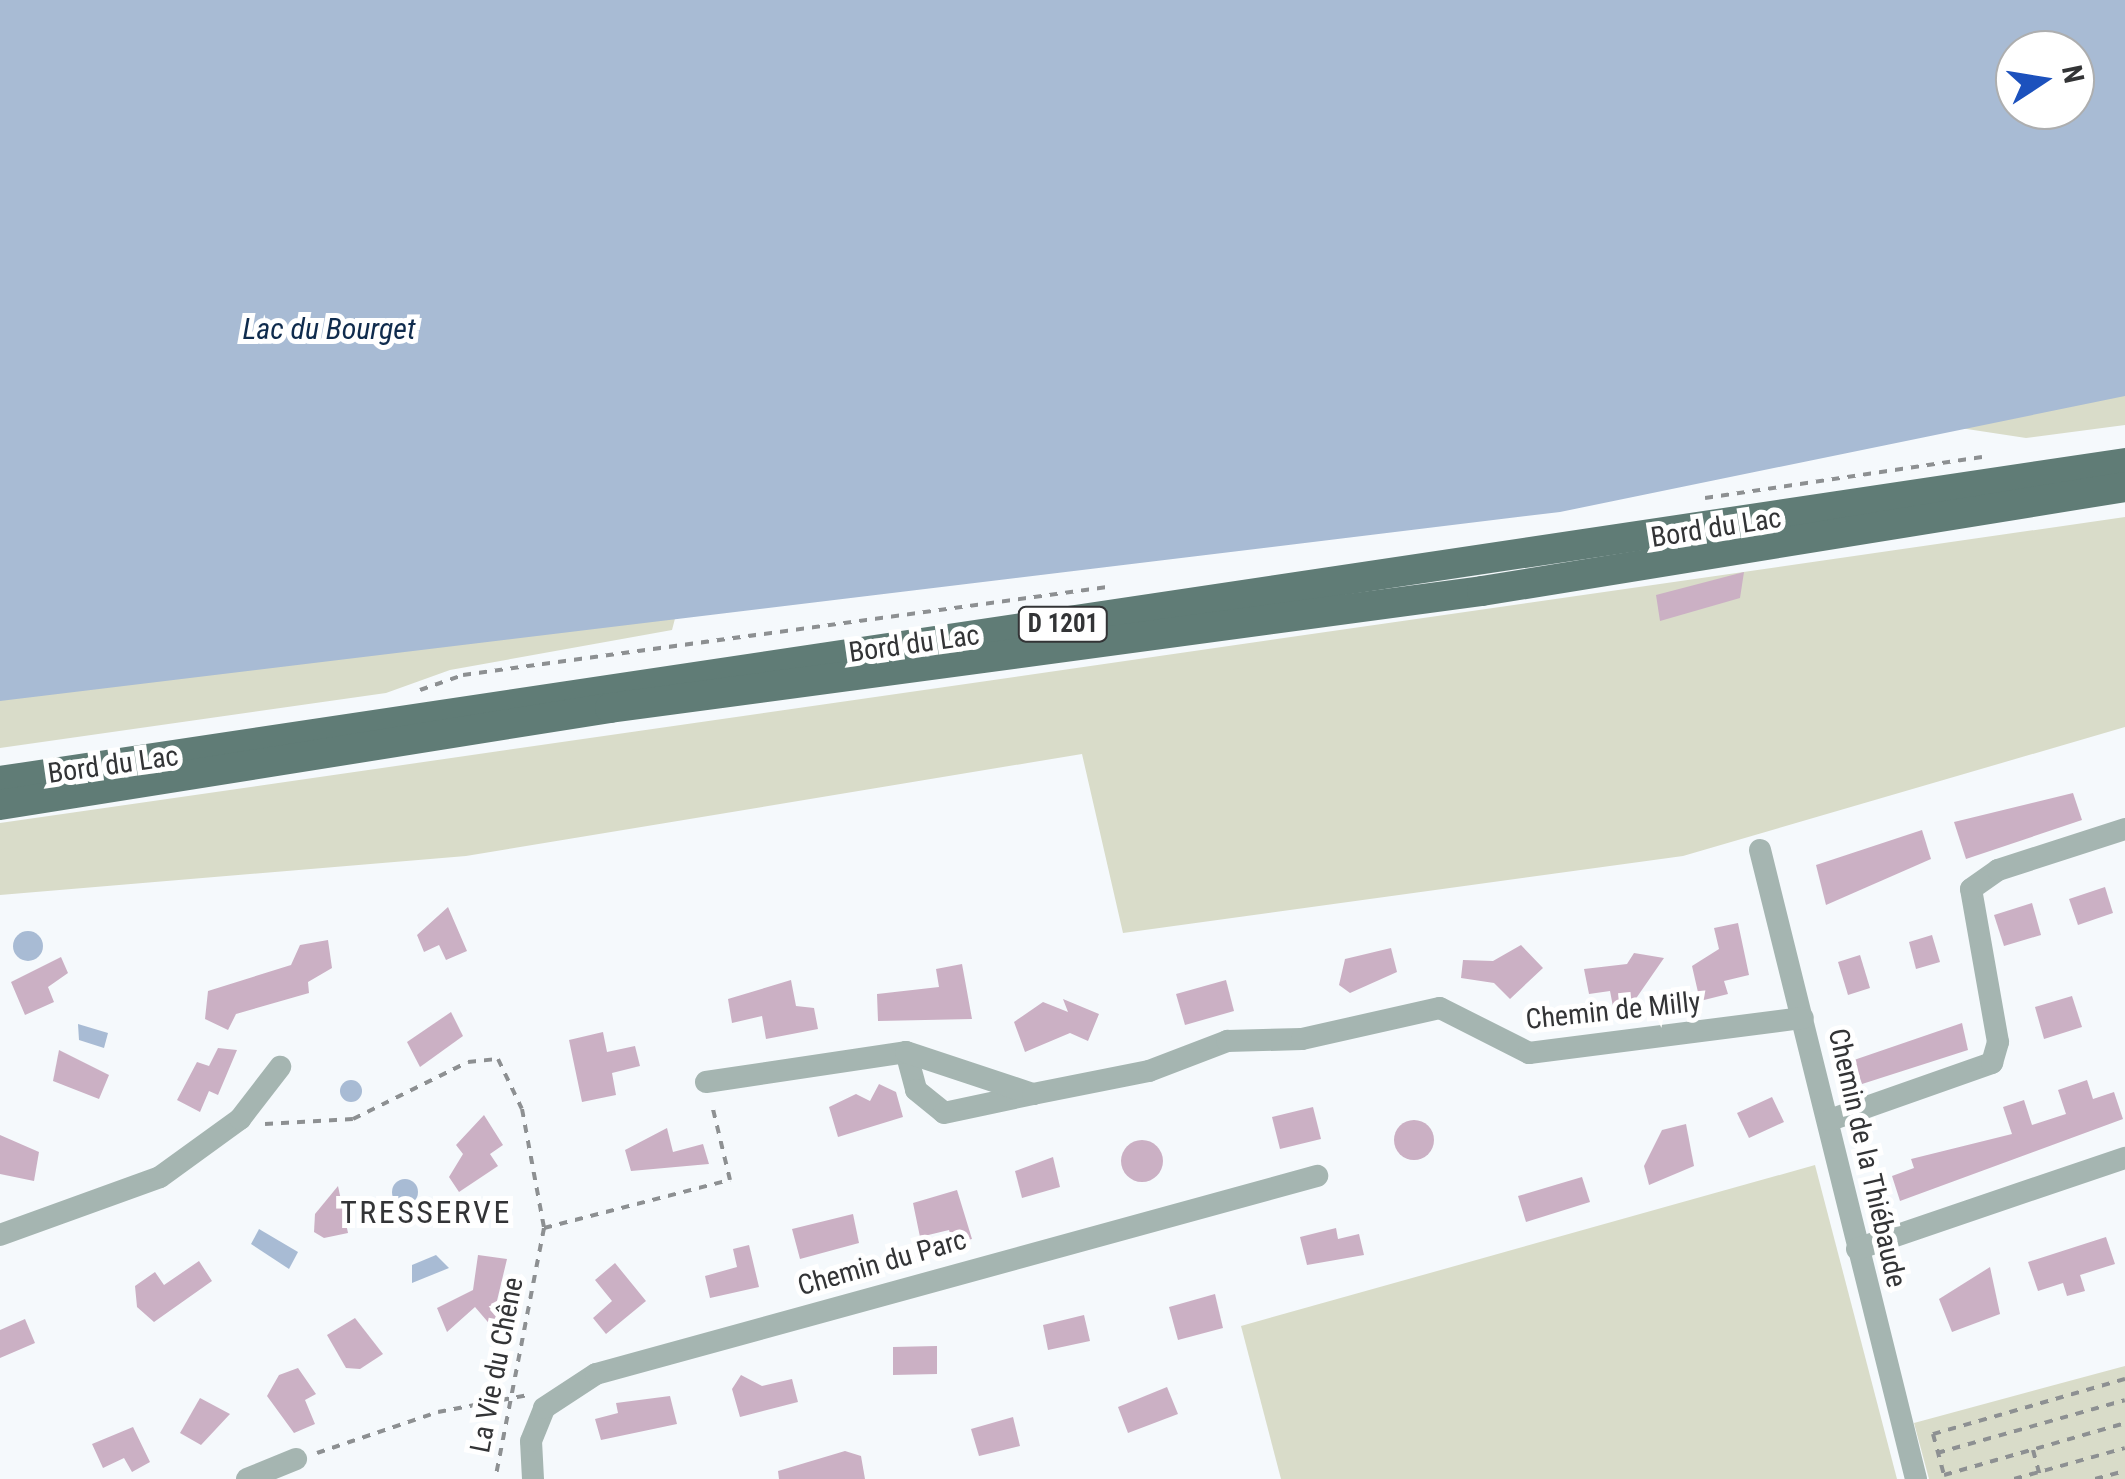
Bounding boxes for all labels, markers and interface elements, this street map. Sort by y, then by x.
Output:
north arrow [1995,30,2095,130]
text: N [2055,62,2091,86]
water label: Lac du Bourget [242,311,416,347]
street label: Bord du Lac [1648,501,1784,555]
road number: D 1201 [1016,604,1110,644]
street label: Bord du Lac [847,618,981,670]
street label: Bord du Lac [46,739,180,791]
street label: Chemin de Milly [1524,985,1702,1037]
street label: Chemin de la Thiébaude [1821,1025,1913,1291]
district label: TRESSERVE [340,1193,512,1231]
street label: Chemin du Parc [794,1223,970,1303]
street label: La Vie du Chêne [464,1274,530,1456]

